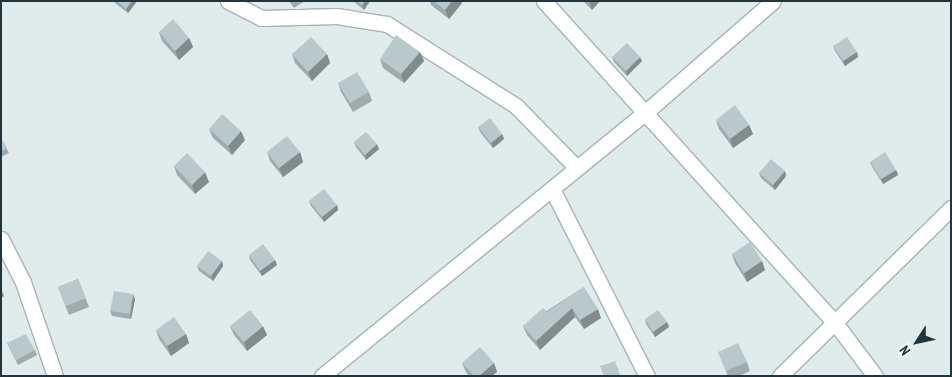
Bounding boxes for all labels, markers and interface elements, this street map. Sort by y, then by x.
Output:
north arrow [892,317,942,367]
text: N [895,342,914,359]

